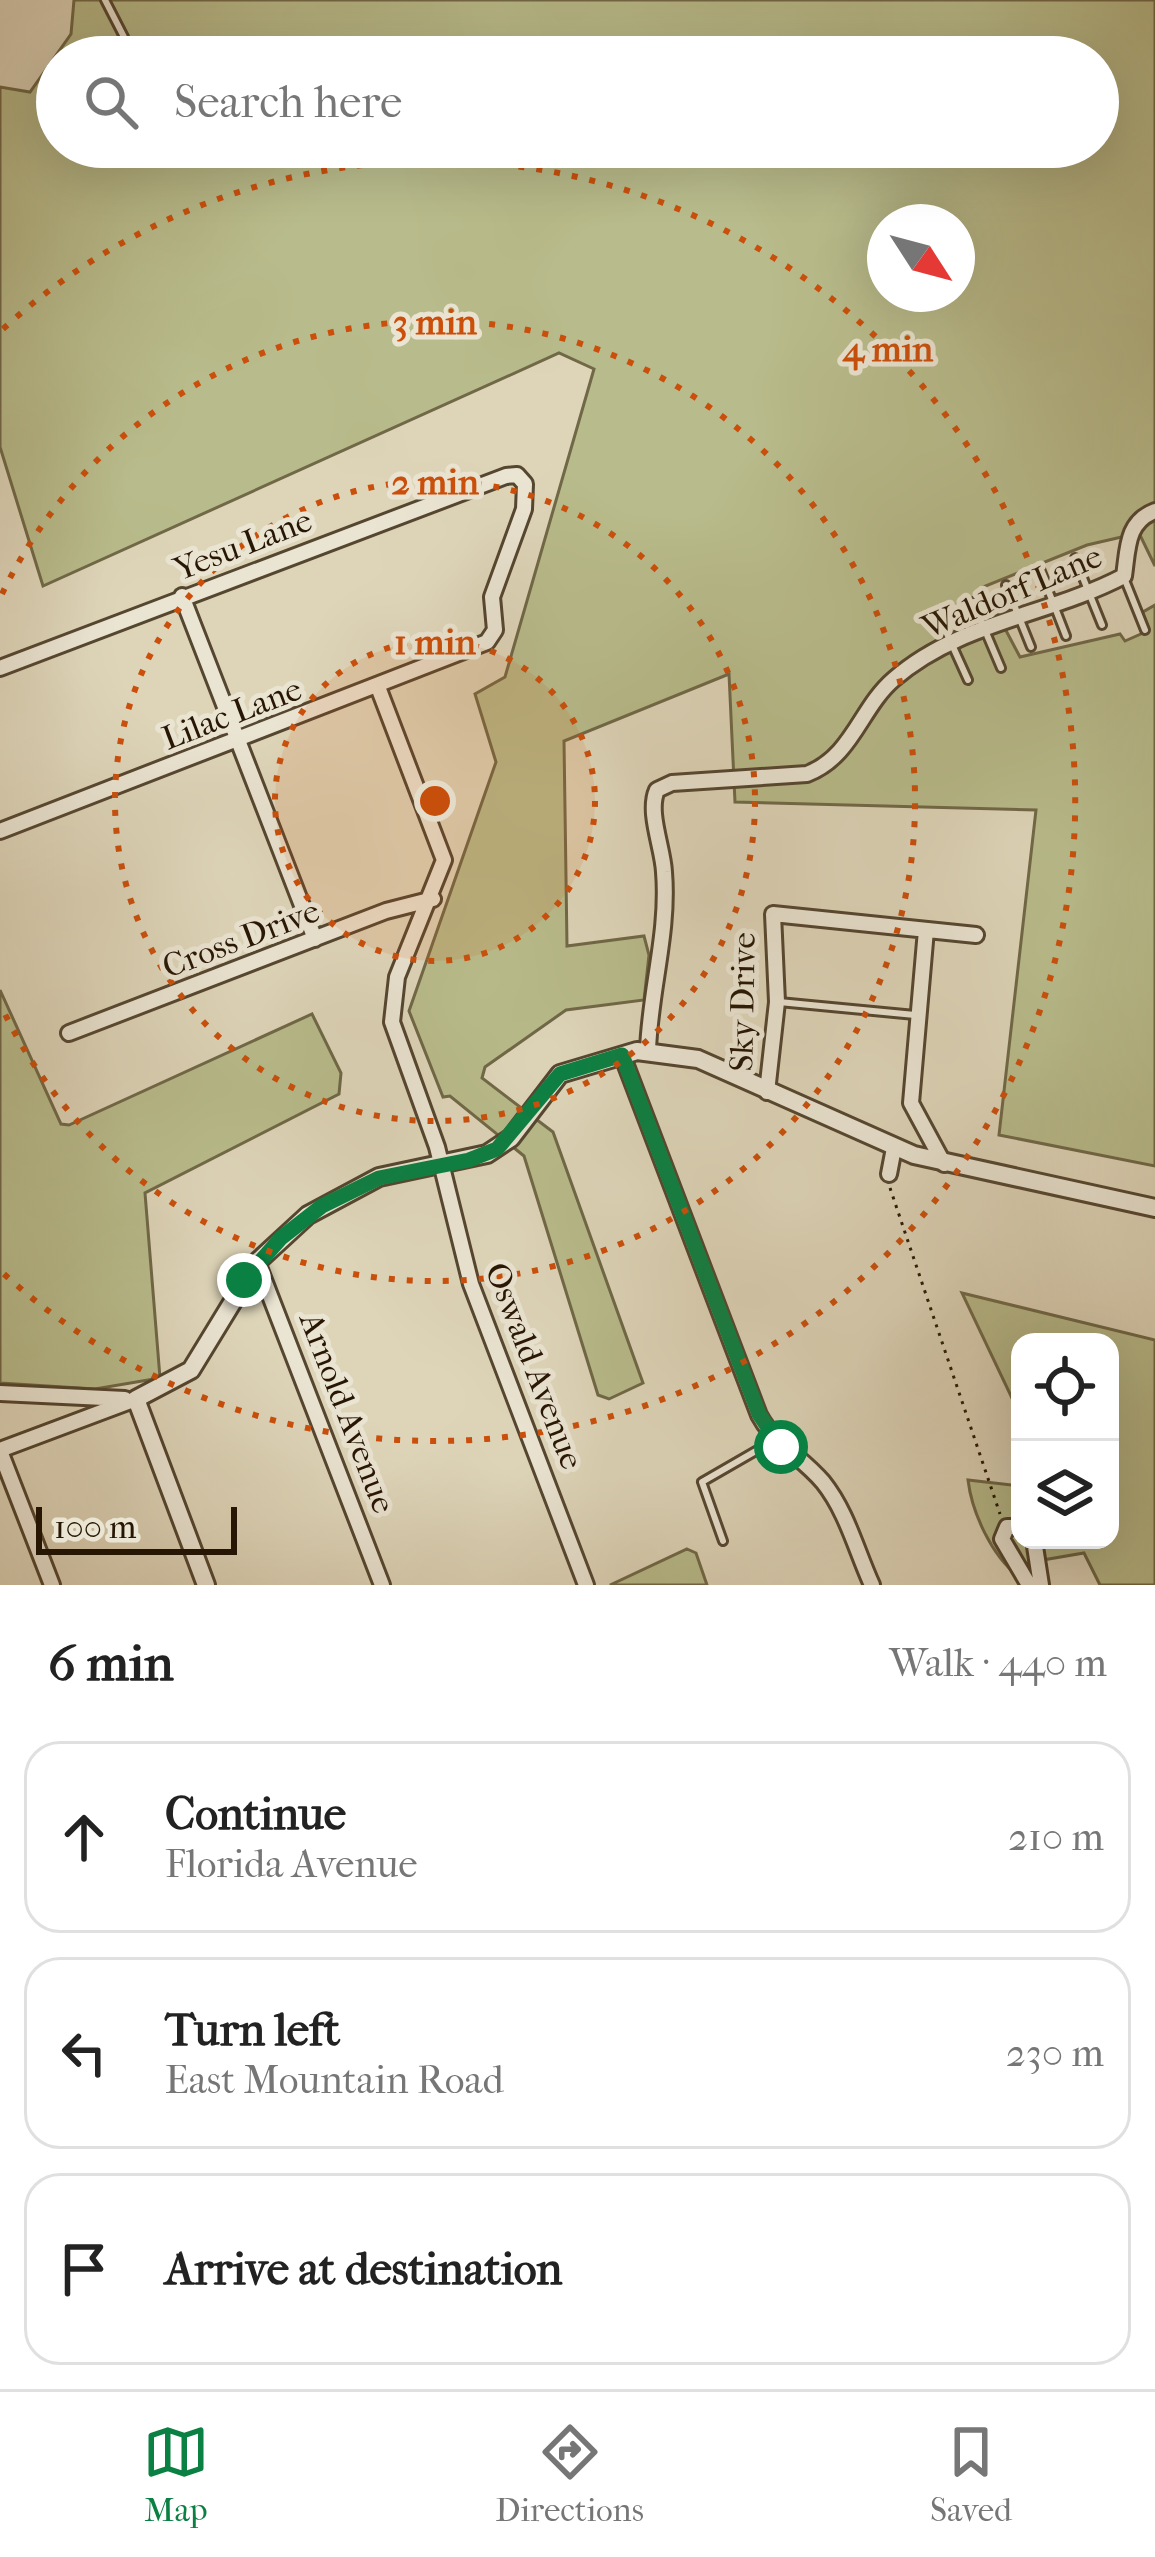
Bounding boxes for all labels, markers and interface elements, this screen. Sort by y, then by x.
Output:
search box [36,36,1119,168]
icon: search [78,69,144,135]
text: Search here [174,76,402,129]
north arrow [867,204,975,312]
text: 3 min [393,301,478,343]
text: 4 min [842,328,934,371]
text: 2 min [391,461,480,503]
street label: Yesu Lane [168,501,317,589]
street label: Waldorf Lane [915,537,1108,648]
text: 1 min [394,621,477,663]
street label: Lilac Lane [157,670,307,758]
centre of rings [414,780,456,822]
street label: Cross Drive [157,891,325,987]
street label: Sky Drive [722,932,764,1072]
route end [217,1253,271,1307]
street label: Oswald Avenue [477,1257,591,1475]
street label: Arnold Avenue [290,1305,403,1519]
map controls [1011,1333,1119,1549]
button: locate [1011,1333,1119,1441]
route start [754,1420,808,1474]
button: layers [1011,1441,1119,1549]
scale bar [36,1501,237,1554]
text: 100 m [54,1508,137,1547]
text: 6 min [48,1633,174,1693]
text: Walk · 440 m [889,1640,1107,1686]
text: Continue [165,1788,346,1841]
icon: ahead [51,1804,117,1870]
text: 210 m [1008,1814,1104,1860]
text: Florida Avenue [165,1841,418,1887]
text: Turn left [165,2004,340,2057]
icon: left [51,2020,117,2086]
text: 230 m [1006,2030,1104,2076]
text: East Mountain Road [165,2057,504,2103]
icon: arrive [51,2236,117,2302]
text: Arrive at destination [165,2243,562,2296]
tab: Map [143,2419,209,2530]
tab: Directions [495,2419,644,2530]
tab: Saved [930,2419,1012,2530]

